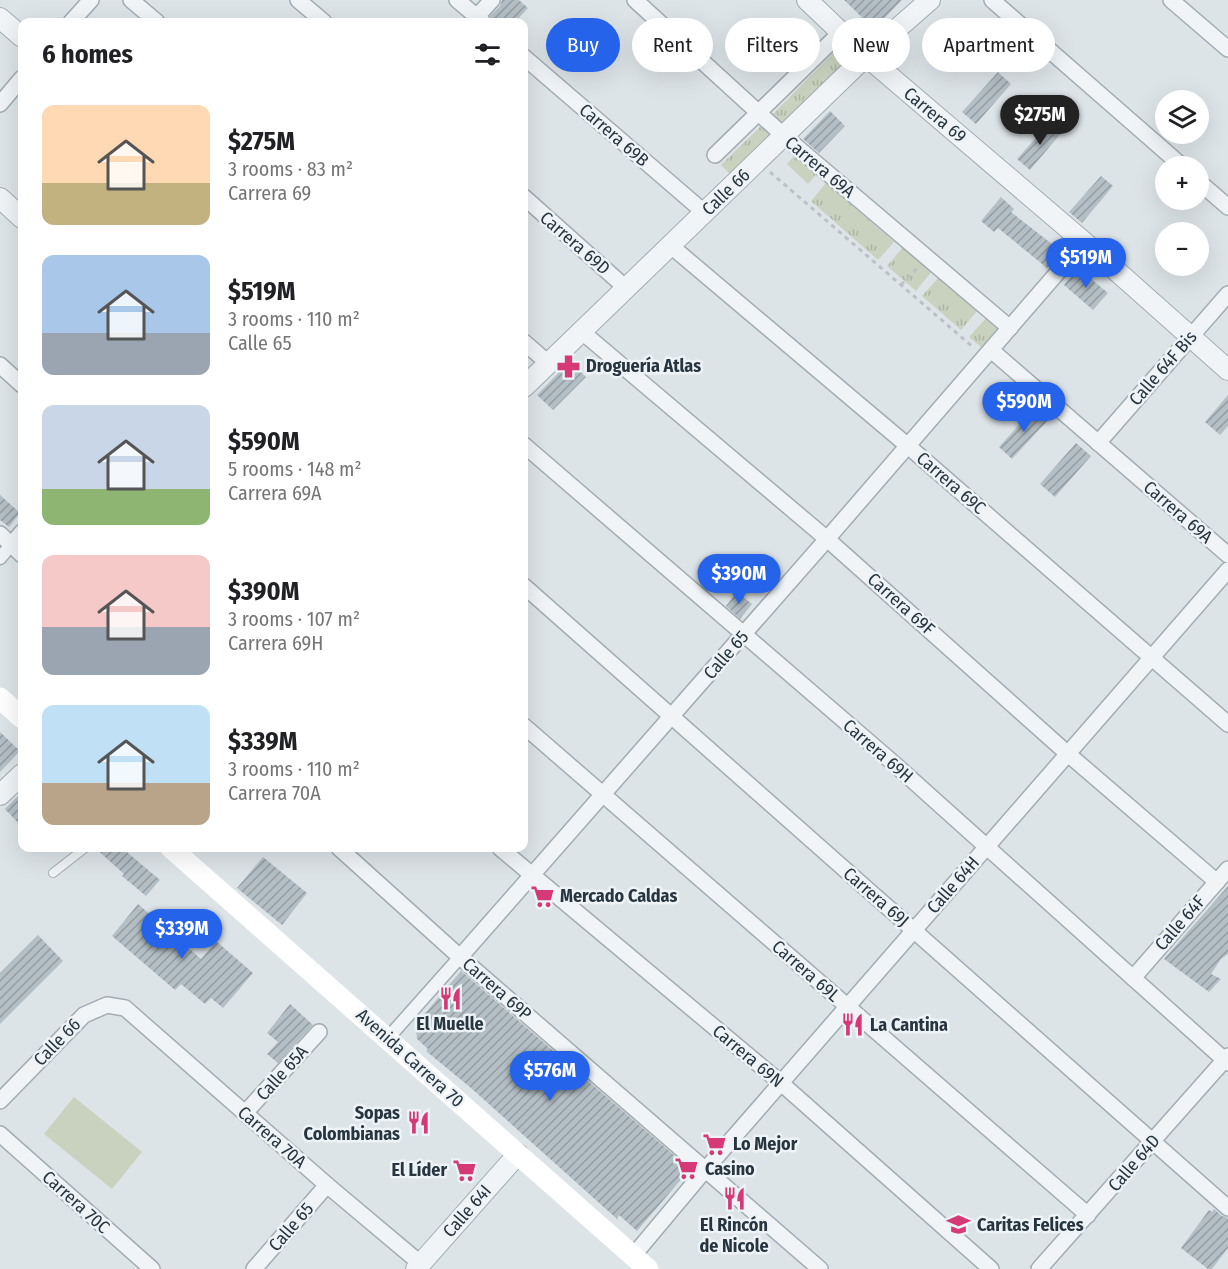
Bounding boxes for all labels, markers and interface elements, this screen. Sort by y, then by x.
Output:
chip: Buy [546,18,620,72]
chip: Rent [632,18,713,72]
chip: Filters [725,18,820,72]
chip: New [832,18,910,72]
chip: Apartment [922,18,1055,72]
icon: filters [471,38,504,71]
text: 6 homes [42,39,133,70]
street label: Carrera 69 [899,82,971,148]
map controls [1155,90,1209,276]
button: layers [1155,90,1209,144]
pin: $275M [998,95,1082,146]
street label: Carrera 69B [575,99,653,171]
text: $275M [1014,102,1066,126]
text: $275M [228,126,295,157]
icon: home [90,129,162,201]
street label: Carrera 69A [781,131,860,203]
button: + [1155,156,1209,210]
text: 3 rooms · 83 m² [228,157,353,181]
street label: Calle 66 [697,164,755,220]
text: Carrera 69 [228,181,311,205]
street label: Carrera 69D [536,207,614,279]
button: − [1155,222,1209,276]
pin: $519M [1044,238,1128,289]
text: $519M [1060,245,1112,269]
text: $519M [228,276,295,307]
icon: home [90,279,162,351]
text: 3 rooms · 110 m² [228,307,360,331]
street label: Calle 64F Bis [1125,326,1202,410]
text: Calle 65 [228,331,292,355]
pharmacy icon: Droguería Atlas [555,353,581,379]
place label: Droguería Atlas [586,355,701,377]
pin: $590M [982,382,1066,433]
text: $590M [996,389,1052,413]
text: $590M [228,426,300,457]
icon: home [90,429,162,501]
street label: Carrera 69C [912,447,990,519]
text: 5 rooms · 148 m² [228,457,362,481]
street label: Carrera 69A [1139,476,1217,548]
text: Carrera 69A [228,481,322,505]
pin: $390M [697,554,781,605]
text: $390M [712,561,766,585]
street label: Carrera 69F [863,568,939,640]
text: $390M [228,576,299,607]
icon: home [90,579,162,651]
text: 3 rooms · 107 m² [228,607,360,631]
street label: Calle 65 [699,626,753,684]
text: Carrera 69H [228,631,323,655]
street label: Carrera 69H [838,715,918,787]
text: $339M [228,726,297,757]
icon: home [90,729,162,801]
text: 3 rooms · 110 m² [228,757,360,781]
text: Carrera 70A [228,781,321,805]
street label: Calle 64H [922,852,984,918]
street label: Carrera 69J [839,863,913,931]
supermarket icon: Mercado Caldas [529,883,555,909]
place label: Mercado Caldas [560,885,677,907]
street label: Calle 64F [1150,891,1210,955]
pin: $339M [140,909,224,960]
text: $339M [155,916,209,940]
street label: Carrera 69L [767,935,845,1007]
street label: Carrera 69P [458,953,536,1025]
restaurant icon: El Muelle [437,985,463,1011]
street label: Avenida Carrera 70 [352,1004,468,1112]
restaurant icon: La Cantina [839,1012,865,1038]
street label: Calle 66 [29,1013,85,1071]
place label: El Muelle [416,1013,484,1035]
place label: La Cantina [870,1014,948,1036]
street label: Carrera 69N [708,1020,788,1092]
street label: Calle 65A [252,1040,313,1105]
pin: $576M [508,1051,592,1102]
text: $576M [524,1058,576,1082]
street label: Carrera 70A [233,1101,311,1173]
place label: Sopas Colombianas [304,1102,400,1145]
restaurant icon: Sopas Colombianas [405,1110,431,1136]
street label: Calle 64D [1103,1130,1165,1196]
supermarket icon: Lo Mejor [702,1131,728,1157]
place label: Lo Mejor [733,1133,798,1155]
supermarket icon: Casino [674,1156,700,1182]
supermarket icon: El Líder [452,1157,478,1183]
place label: Casino [705,1158,755,1180]
place label: El Líder [392,1159,447,1181]
street label: Carrera 70C [38,1166,114,1238]
street label: Calle 64I [438,1180,496,1242]
restaurant icon: El Rincón de Nicole [721,1186,747,1212]
street label: Calle 65 [264,1198,318,1256]
school or university icon: Caritas Felices [946,1212,972,1238]
place label: El Rincón de Nicole [699,1214,769,1257]
place label: Caritas Felices [977,1214,1084,1236]

